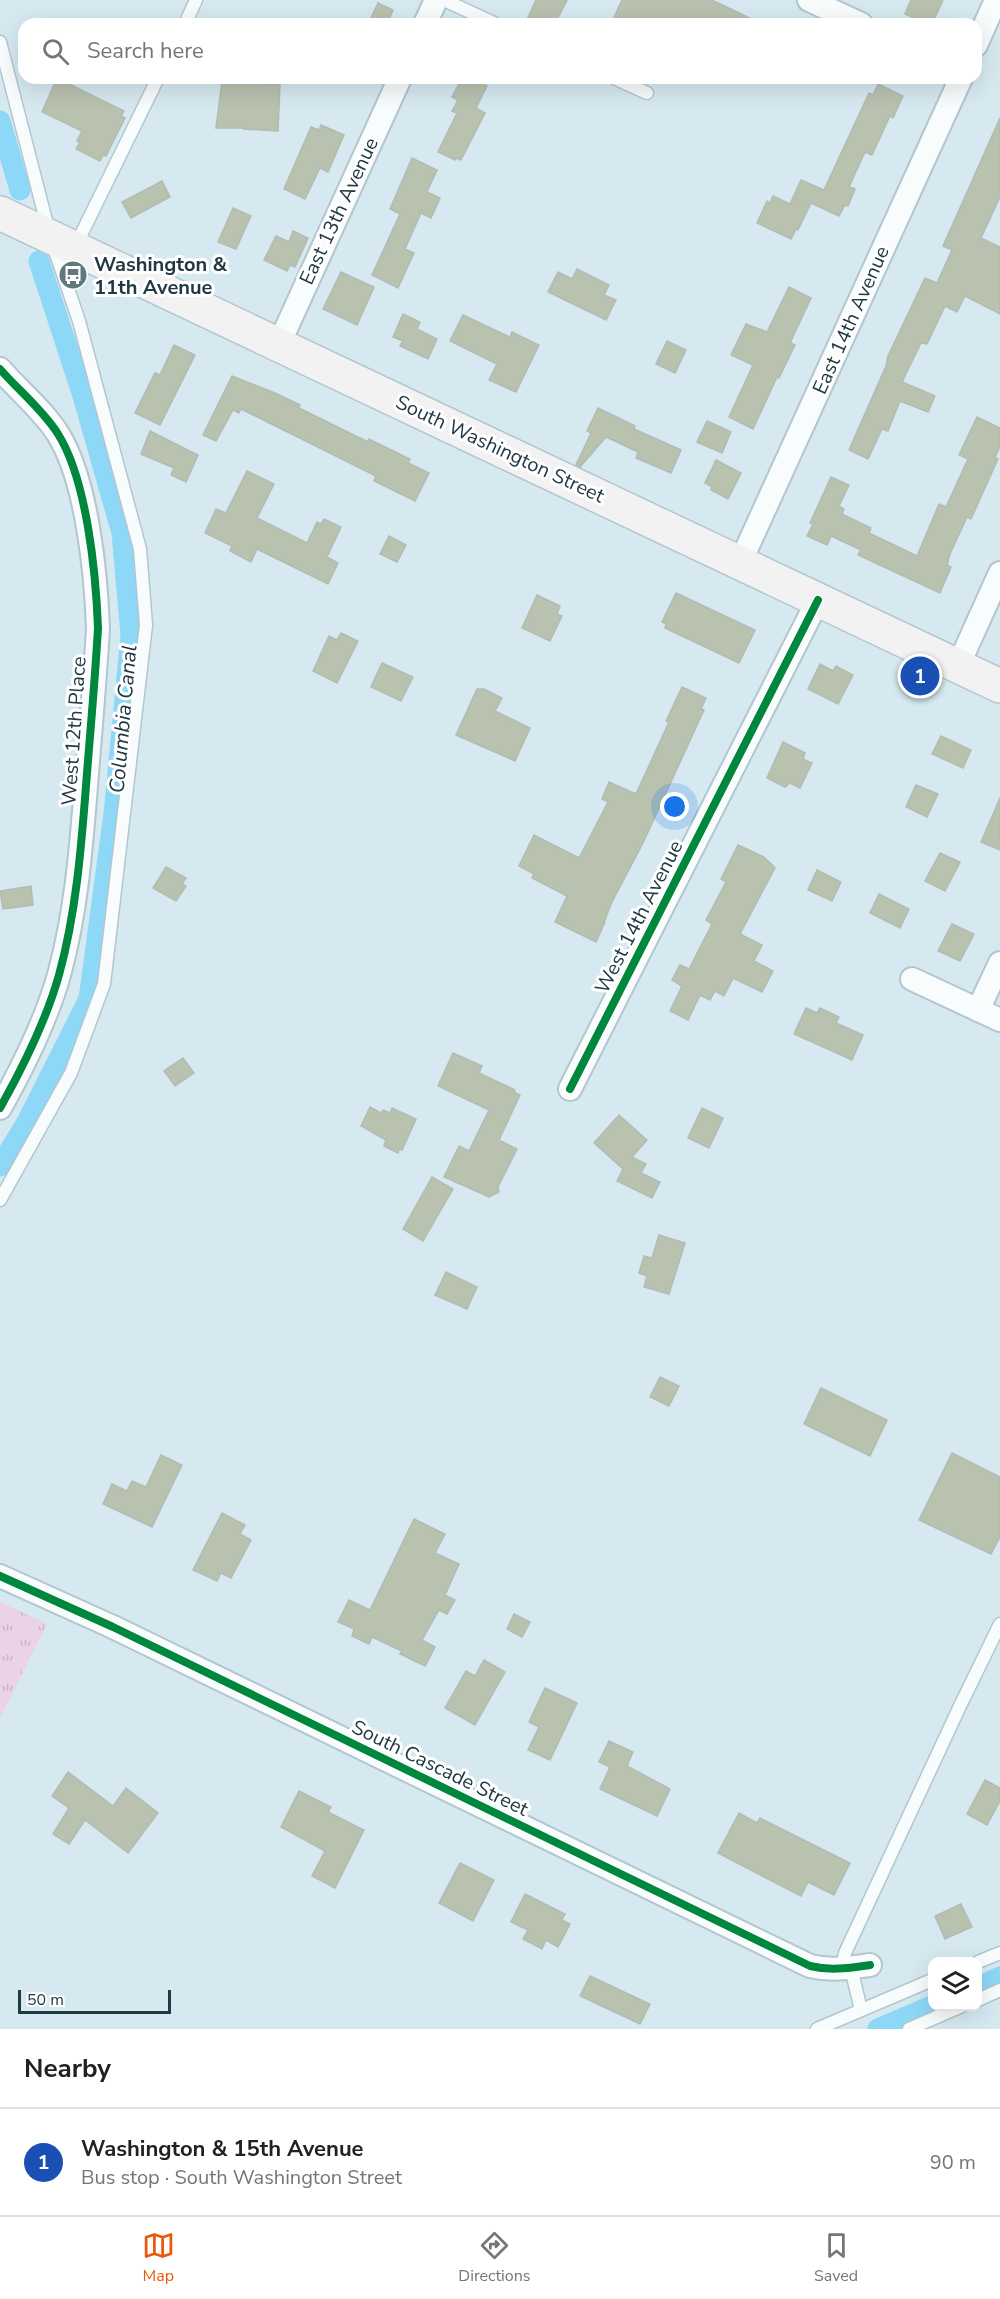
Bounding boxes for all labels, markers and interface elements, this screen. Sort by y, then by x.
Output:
search box [18,18,982,84]
icon: search [39,35,72,68]
text: Search here [87,36,204,66]
street label: East 13th Avenue [293,133,385,289]
street label: East 14th Avenue [806,242,896,398]
place label: Washington & 11th Avenue [94,251,228,301]
bus stop icon: Washington & 11th Avenue [57,259,89,291]
street label: South Washington Street [391,389,610,510]
water label: Columbia Canal [103,644,143,794]
pin: 1 [900,654,940,698]
street label: West 12th Place [55,655,93,807]
your location [660,792,689,821]
street label: West 14th Avenue [589,836,689,998]
street label: South Cascade Street [347,1714,534,1823]
map controls [928,1957,982,2011]
button: layers [928,1957,982,2011]
scale bar [18,1987,171,2014]
text: 50 m [27,1989,64,2011]
text: Nearby [24,2051,111,2086]
text: Washington & 15th Avenue [81,2134,364,2164]
text: 1 [38,2149,50,2176]
text: 90 m [930,2149,976,2176]
text: Bus stop · South Washington Street [81,2164,402,2191]
tab: Map [142,2229,175,2287]
tab: Directions [458,2229,530,2287]
tab: Saved [814,2229,858,2287]

